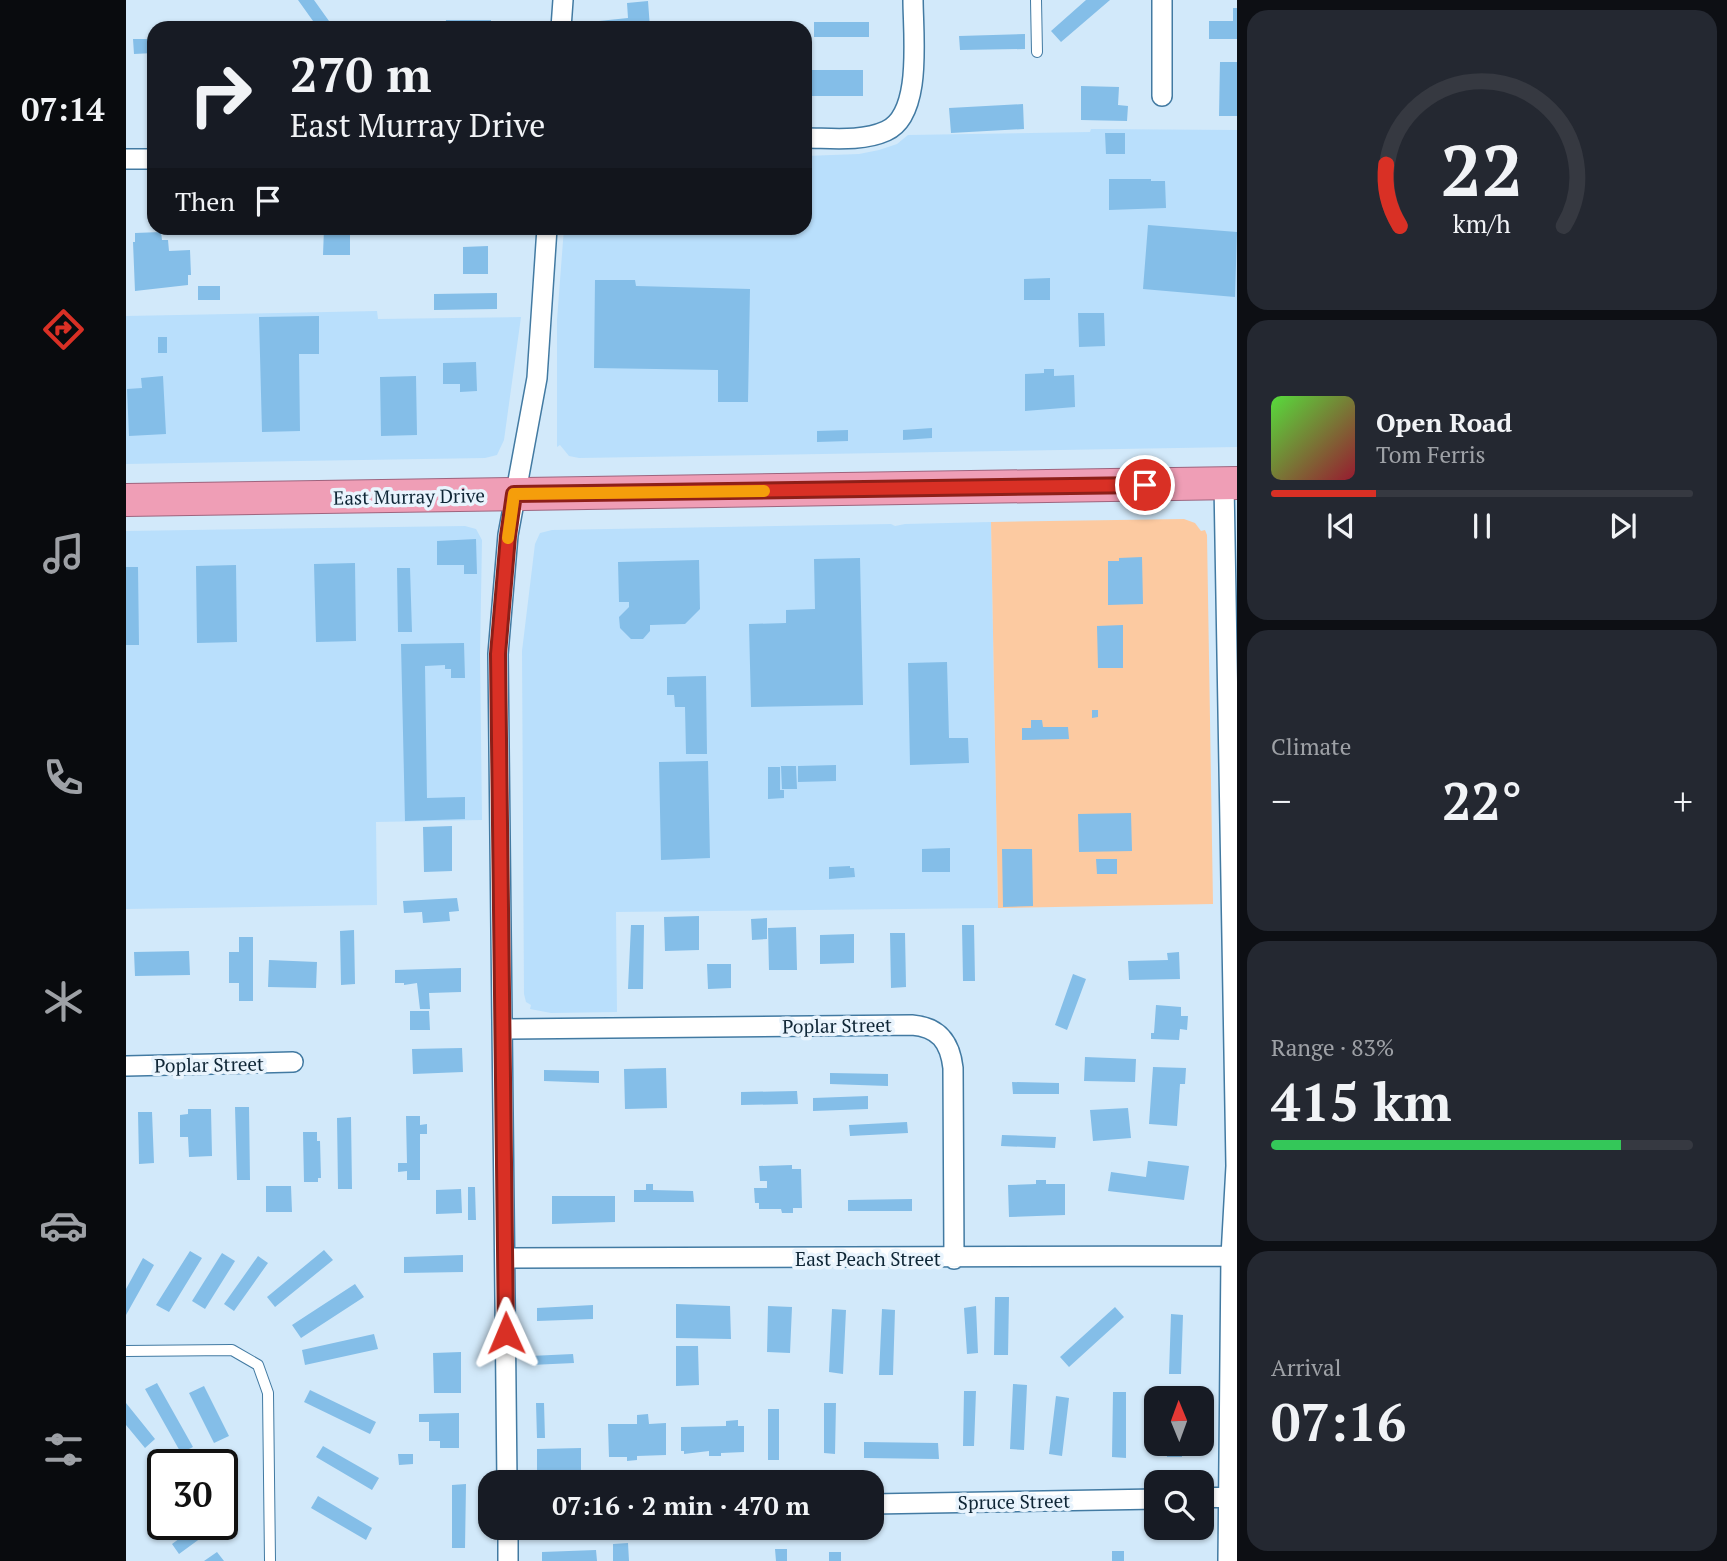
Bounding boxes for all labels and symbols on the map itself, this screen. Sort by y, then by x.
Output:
pin [1115,455,1175,515]
street label: East Murray Drive [333,482,485,510]
street label: Poplar Street [782,1012,892,1038]
street label: Poplar Street [154,1051,264,1077]
street label: East Peach Street [795,1246,941,1271]
position arrow [469,1296,543,1370]
north arrow [1144,1386,1214,1456]
speed limit sign: 30 [147,1449,238,1540]
street label: Spruce Street [958,1488,1070,1514]

